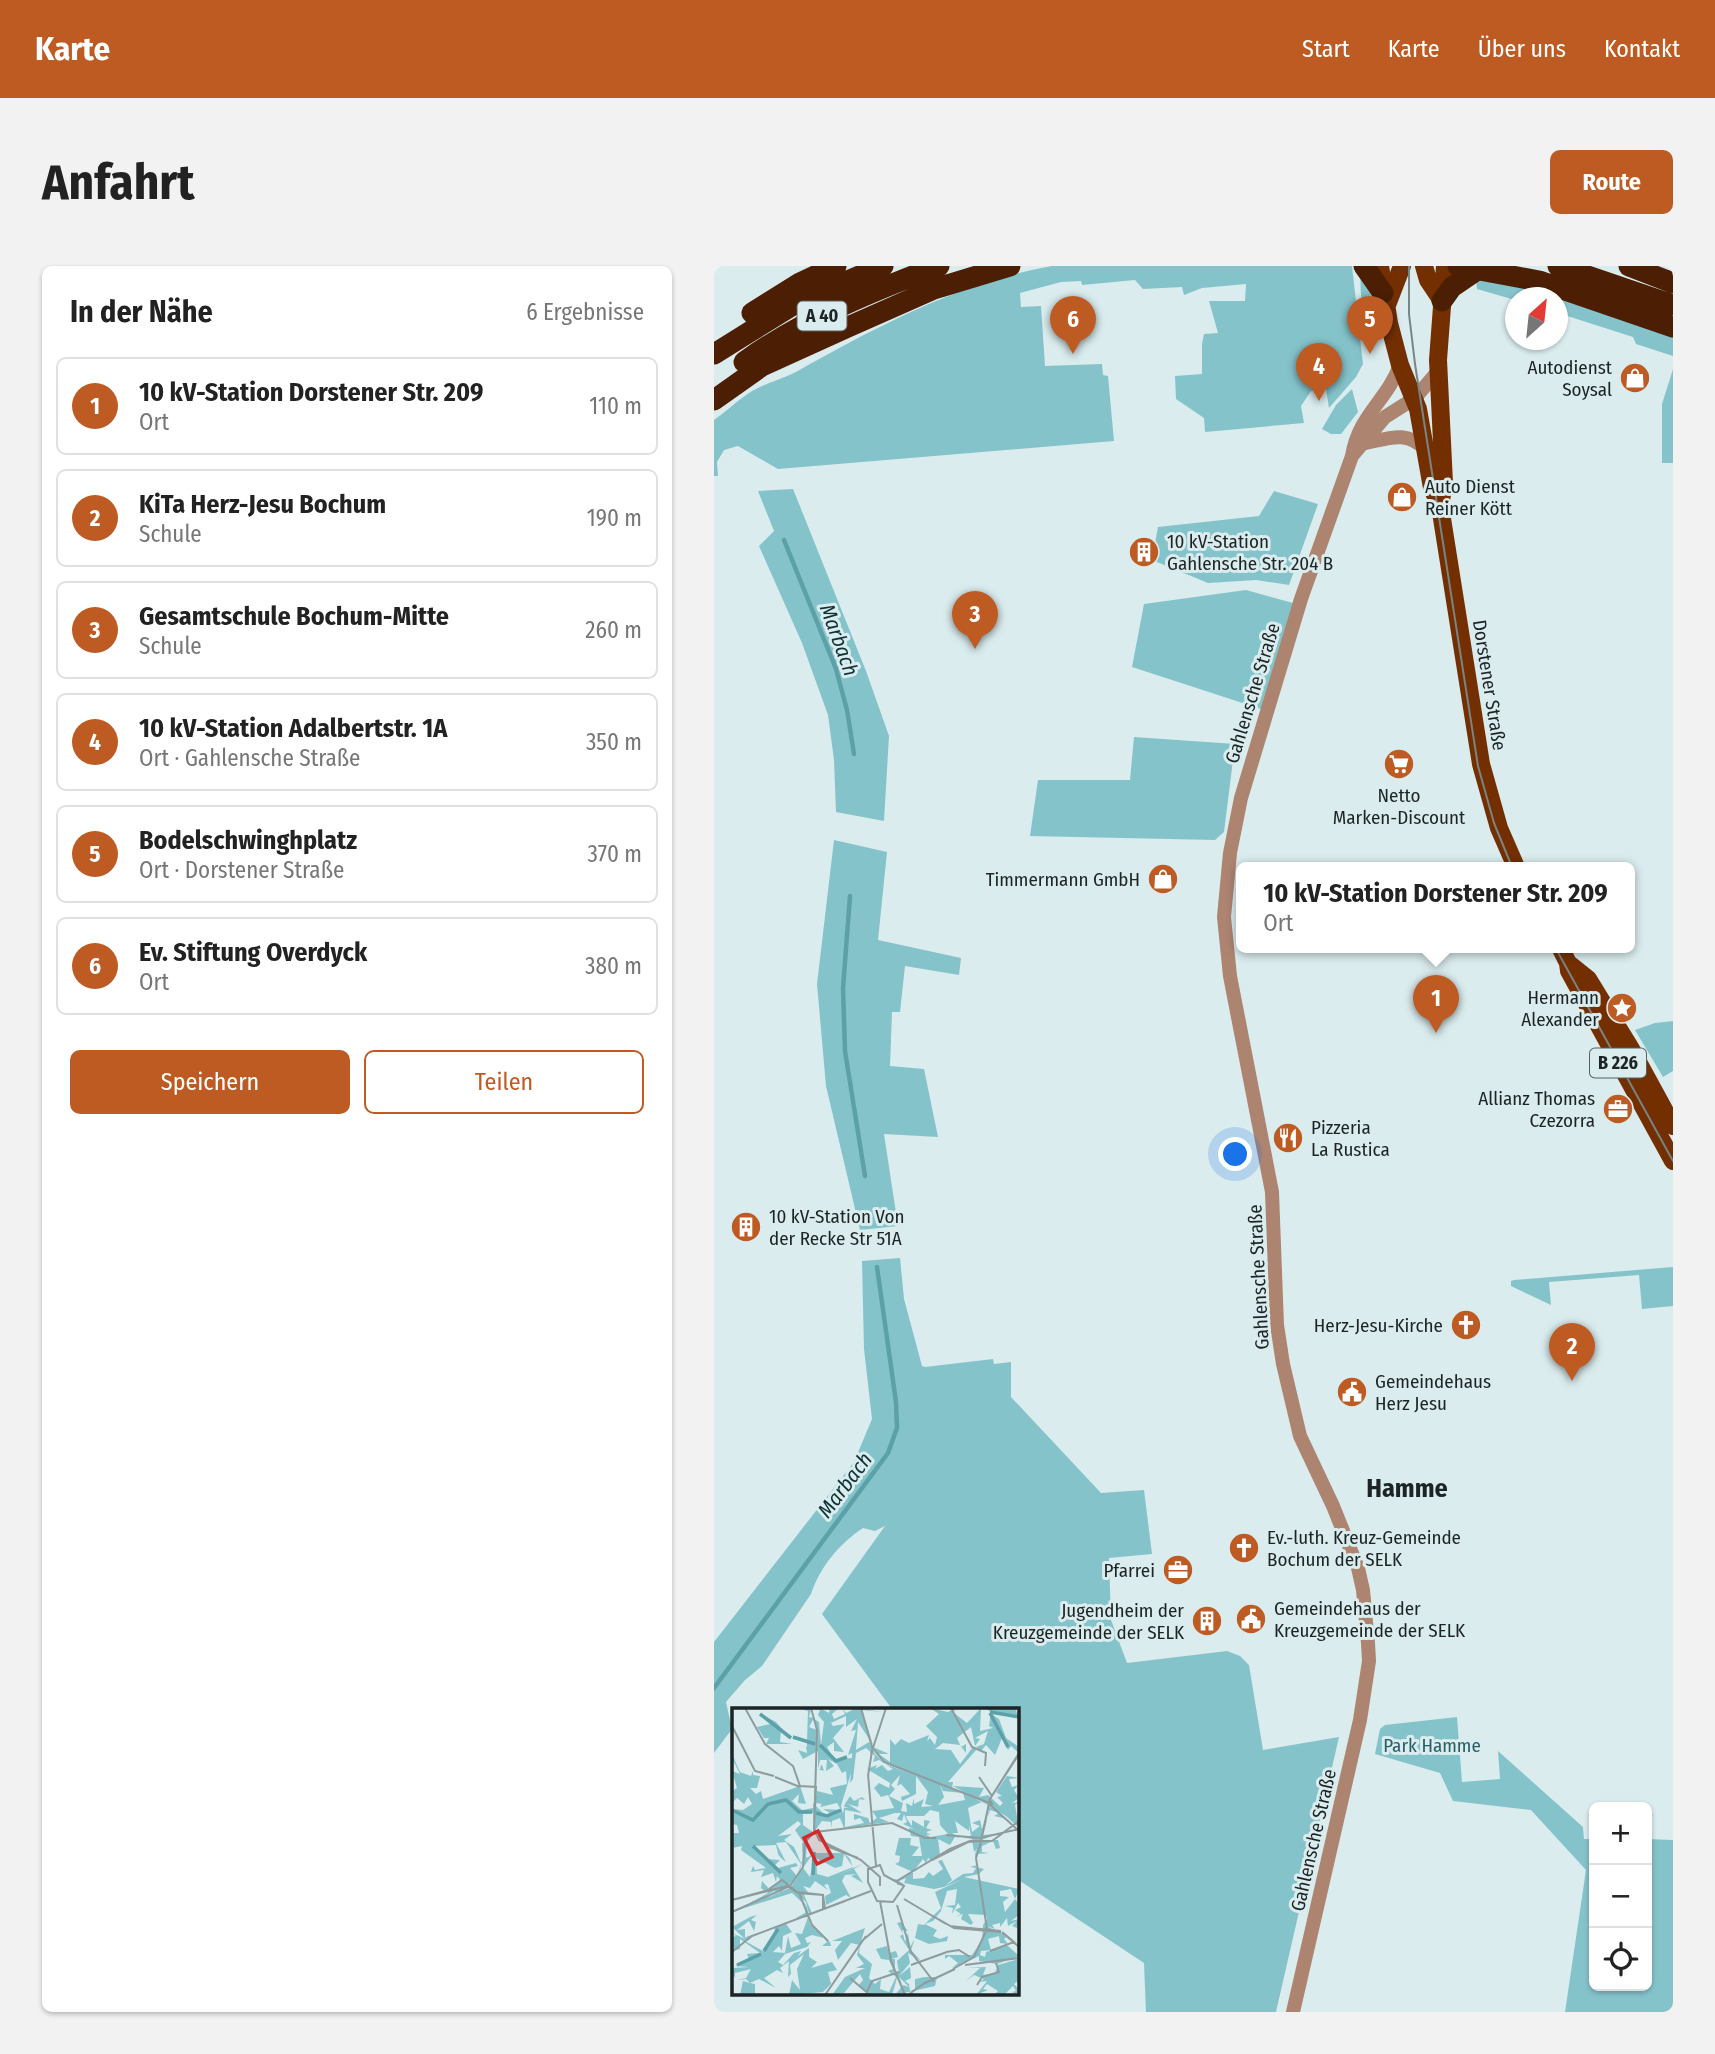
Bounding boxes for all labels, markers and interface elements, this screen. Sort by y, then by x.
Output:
text: Karte [35,29,110,69]
text: Start [1302,35,1350,63]
text: Karte [1388,35,1440,63]
text: Über uns [1478,35,1566,63]
text: Kontakt [1604,35,1680,63]
button: Route [1550,150,1673,214]
text: Anfahrt [42,153,195,212]
north arrow [1505,287,1568,350]
text: In der Nähe [70,294,213,330]
pin: 6 [1050,296,1096,354]
pin: 5 [1347,296,1393,354]
text: 6 Ergebnisse [526,298,644,326]
road number: A 40 [798,302,846,330]
pin: 4 [1296,343,1342,401]
place label: Autodienst Soysal [1527,356,1613,401]
shop icon: Autodienst Soysal [1618,361,1652,395]
text: 10 kV-Station Dorstener Str. 209 [139,377,483,408]
text: 1 [90,392,100,420]
text: 110 m [589,392,642,420]
text: Ort [139,408,169,436]
place label: Auto Dienst Reiner Kött [1425,475,1516,520]
shop icon: Auto Dienst Reiner Kött [1385,480,1419,514]
text: KiTa Herz-Jesu Bochum [139,489,386,520]
text: 2 [90,504,100,532]
text: 190 m [587,504,642,532]
text: Schule [139,520,202,548]
place label: 10 kV-Station Gahlensche Str. 204 B [1167,530,1333,575]
building icon: 10 kV-Station Gahlensche Str. 204 B [1127,535,1161,569]
pin: 3 [952,591,998,649]
water label: Marbach [814,600,864,680]
text: Gesamtschule Bochum-Mitte [139,601,449,632]
text: 3 [90,616,100,644]
text: 260 m [585,616,642,644]
street label: Dorstener Straße [1468,618,1511,752]
street label: Gahlensche Straße [1220,620,1285,766]
text: Schule [139,632,202,660]
text: 10 kV-Station Adalbertstr. 1A [139,713,447,744]
text: 4 [89,728,101,756]
text: 350 m [586,728,642,756]
text: Ort · Gahlensche Straße [139,744,360,772]
supermarket icon: Netto Marken-Discount [1382,747,1416,781]
place label: Netto Marken-Discount [1333,784,1466,829]
text: Bodelschwinghplatz [139,825,357,856]
text: 5 [89,840,101,868]
text: 370 m [588,840,642,868]
text: Ort · Dorstener Straße [139,856,344,884]
shop icon: Timmermann GmbH [1146,862,1180,896]
popup [1236,862,1635,953]
place label: Timmermann GmbH [986,868,1140,891]
text: 10 kV-Station Dorstener Str. 209 [1263,878,1608,909]
text: Ort [1263,909,1293,937]
text: Ev. Stiftung Overdyck [139,937,367,968]
text: 6 [89,952,101,980]
text: 380 m [585,952,642,980]
text: Ort [139,968,169,996]
pin: 1 [1413,975,1459,1033]
place label: Hermann Alexander [1521,986,1599,1031]
place icon: Hermann Alexander [1605,991,1639,1025]
road number: B 226 [1590,1048,1646,1078]
button: Speichern [70,1050,350,1114]
button: Teilen [364,1050,644,1114]
place label: Allianz Thomas Czezorra [1478,1087,1595,1132]
office icon: Allianz Thomas Czezorra [1601,1092,1635,1126]
place label: Pizzeria La Rustica [1311,1116,1390,1161]
restaurant icon: Pizzeria La Rustica [1271,1121,1305,1155]
your location [1218,1137,1252,1171]
street label: Gahlensche Straße [1243,1204,1274,1350]
place label: 10 kV-Station Von der Recke Str 51A [769,1205,905,1250]
building icon: 10 kV-Station Von der Recke Str 51A [729,1210,763,1244]
church icon: Herz-Jesu-Kirche [1449,1308,1483,1342]
place label: Herz-Jesu-Kirche [1314,1314,1443,1337]
pin: 2 [1549,1323,1595,1381]
place label: Gemeindehaus Herz Jesu [1375,1370,1491,1415]
public building icon: Gemeindehaus Herz Jesu [1335,1375,1369,1409]
water label: Marbach [812,1447,878,1523]
district label: Hamme [1366,1473,1448,1504]
place label: Ev.-luth. Kreuz-Gemeinde Bochum der SELK [1267,1526,1461,1571]
church icon: Ev.-luth. Kreuz-Gemeinde Bochum der SELK [1227,1531,1261,1565]
office icon: Pfarrei [1161,1553,1195,1587]
place label: Pfarrei [1103,1559,1155,1582]
place label: Gemeindehaus der Kreuzgemeinde der SELK [1274,1597,1466,1642]
place label: Jugendheim der Kreuzgemeinde der SELK [993,1599,1185,1644]
public building icon: Gemeindehaus der Kreuzgemeinde der SELK [1234,1602,1268,1636]
building icon: Jugendheim der Kreuzgemeinde der SELK [1190,1604,1224,1638]
inset map [732,1708,1018,1994]
park label: Park Hamme [1383,1734,1481,1757]
street label: Gahlensche Straße [1286,1767,1341,1913]
map controls [1589,1802,1652,1991]
button: + [1589,1802,1652,1865]
button: − [1589,1865,1652,1928]
button: locate [1589,1928,1652,1991]

